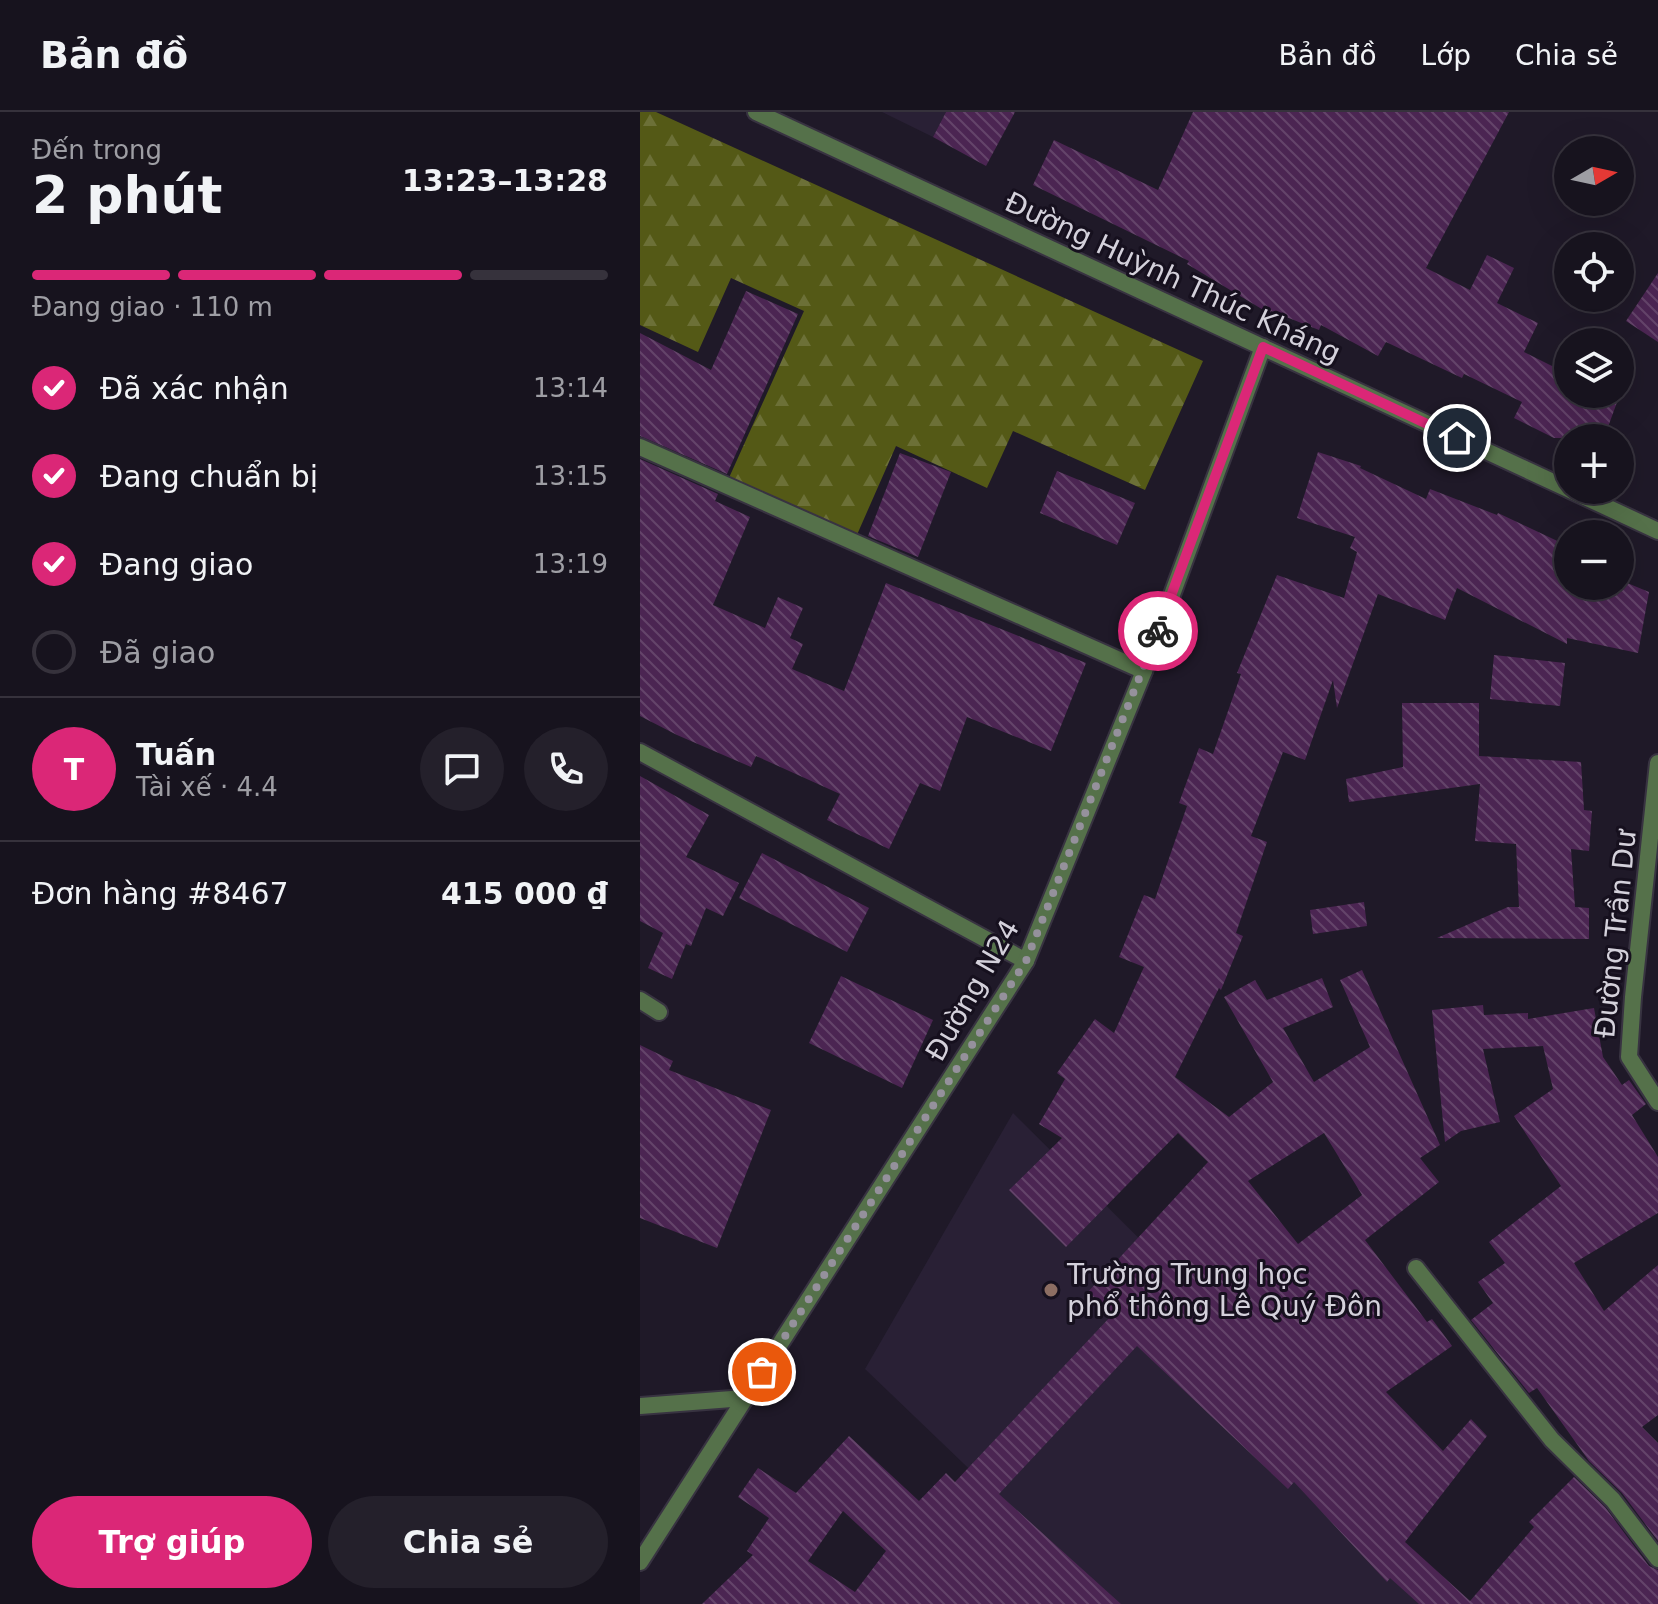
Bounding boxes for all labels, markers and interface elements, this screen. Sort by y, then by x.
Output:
text: Bản đồ [40,33,188,77]
text: Bản đồ [1279,39,1377,72]
text: Lớp [1421,39,1471,72]
text: Chia sẻ [1515,39,1618,72]
text: Đến trong [32,135,162,165]
north arrow [1554,136,1634,216]
map controls [1554,136,1634,600]
text: 13:23–13:28 [402,163,608,198]
text: 2 phút [32,165,222,225]
street label: Đường Huỳnh Thúc Kháng [1000,185,1346,370]
button: locate [1554,232,1634,312]
text: Đang giao · 110 m [32,292,273,322]
button: layers [1554,328,1634,408]
icon: check [32,366,76,410]
text: Đã xác nhận [100,371,289,406]
text: 13:14 [533,373,608,403]
pin [1423,404,1491,472]
icon: home [1435,416,1479,460]
button: + [1554,424,1634,504]
icon: check [32,454,76,498]
text: Đang chuẩn bị [100,459,318,494]
text: 13:15 [533,461,608,491]
button: − [1554,520,1634,600]
icon: check [32,542,76,586]
text: Đang giao [100,547,253,582]
text: 13:19 [533,549,608,579]
courier [1118,591,1198,671]
icon: bike [1136,609,1180,653]
text: Đã giao [100,635,215,670]
button: chat [420,727,504,811]
button: phone [524,727,608,811]
text: Tuấn [136,737,216,772]
text: T [64,752,84,787]
text: Tài xế · 4.4 [136,772,278,802]
street label: Đường Trần Dư [1588,827,1643,1040]
text: Đơn hàng #8467 [32,876,289,911]
text: 415 000 ₫ [441,876,608,911]
street label: Đường N24 [919,914,1026,1067]
place label: Trường Trung học phổ thông Lê Quý Đôn [1066,1258,1382,1323]
marker: Trường Trung học phổ thông Lê Quý Đôn [1042,1281,1060,1299]
pin [728,1338,796,1406]
icon: bag [740,1350,784,1394]
button: Trợ giúp [32,1496,312,1588]
button: Chia sẻ [328,1496,608,1588]

